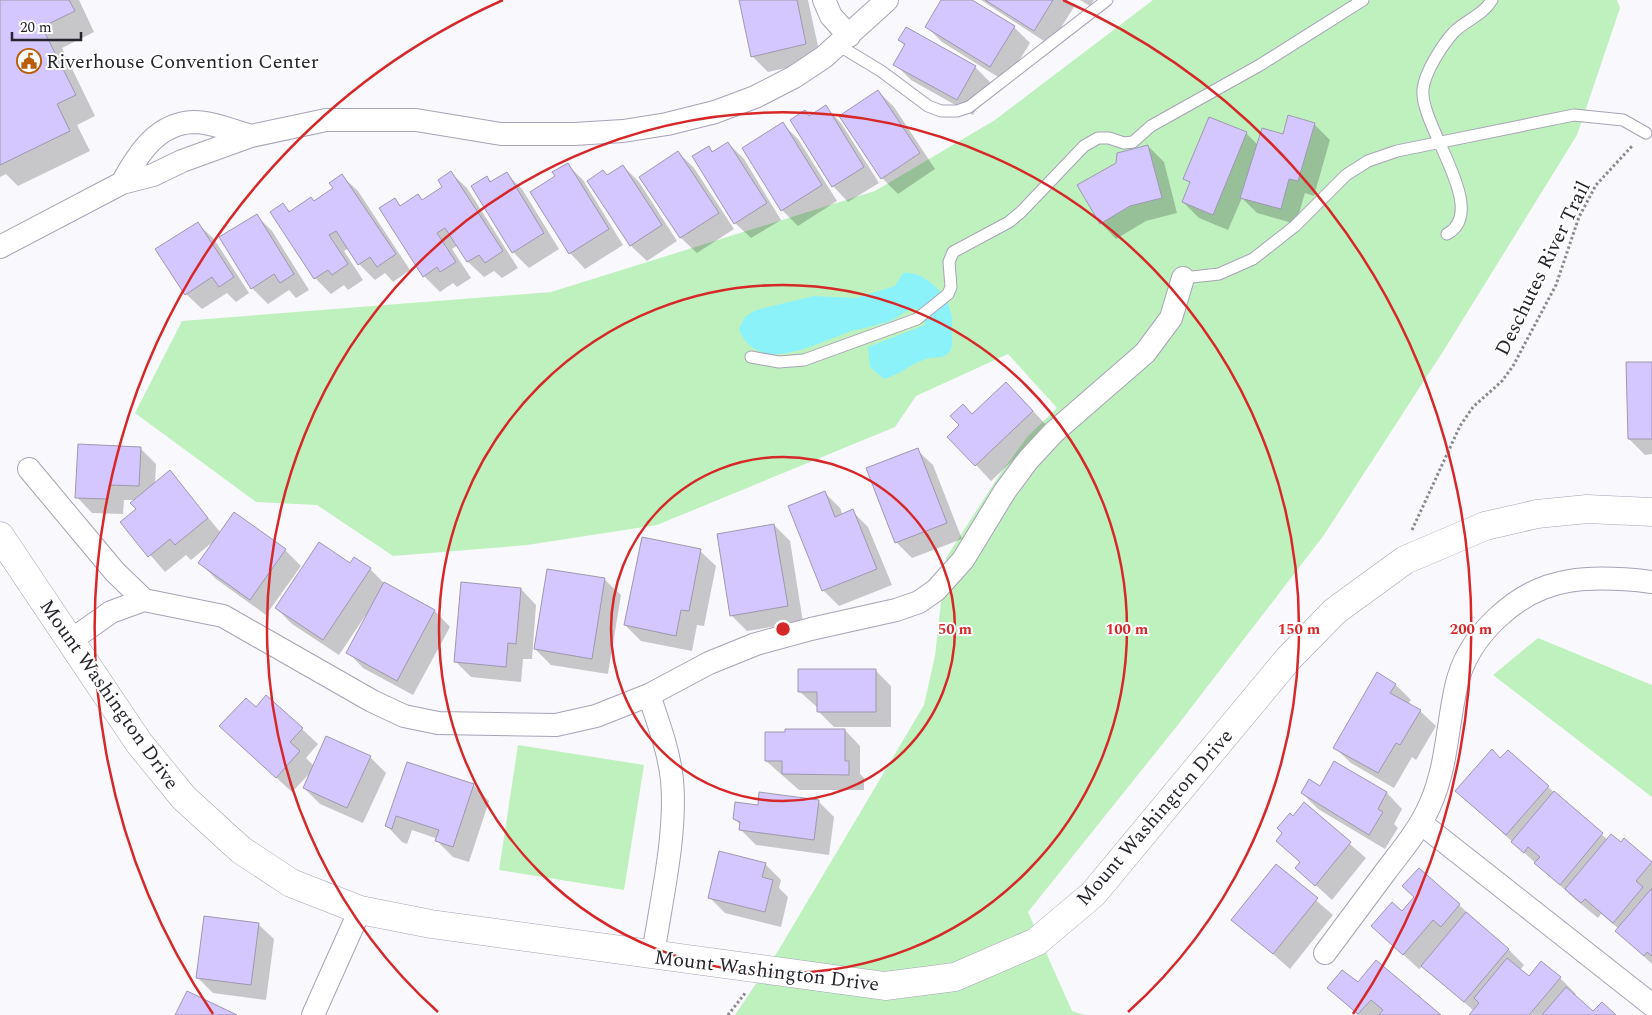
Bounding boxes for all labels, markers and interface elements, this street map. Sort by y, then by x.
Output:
scale bar [12,10,81,42]
text: 20 m [20,16,52,39]
place label: Riverhouse Convention Center [46,47,319,77]
public building icon: Riverhouse Convention Center [16,48,42,74]
street label: Deschutes River Trail [1487,176,1598,361]
street label: Mount Washington Drive [32,593,186,796]
text: 50 m [938,618,973,641]
text: 100 m [1106,618,1149,641]
text: 150 m [1278,618,1321,641]
text: 200 m [1450,618,1493,641]
centre of rings [774,620,792,638]
street label: Mount Washington Drive [1069,722,1240,913]
street label: Mount Washington Drive [653,942,881,1000]

